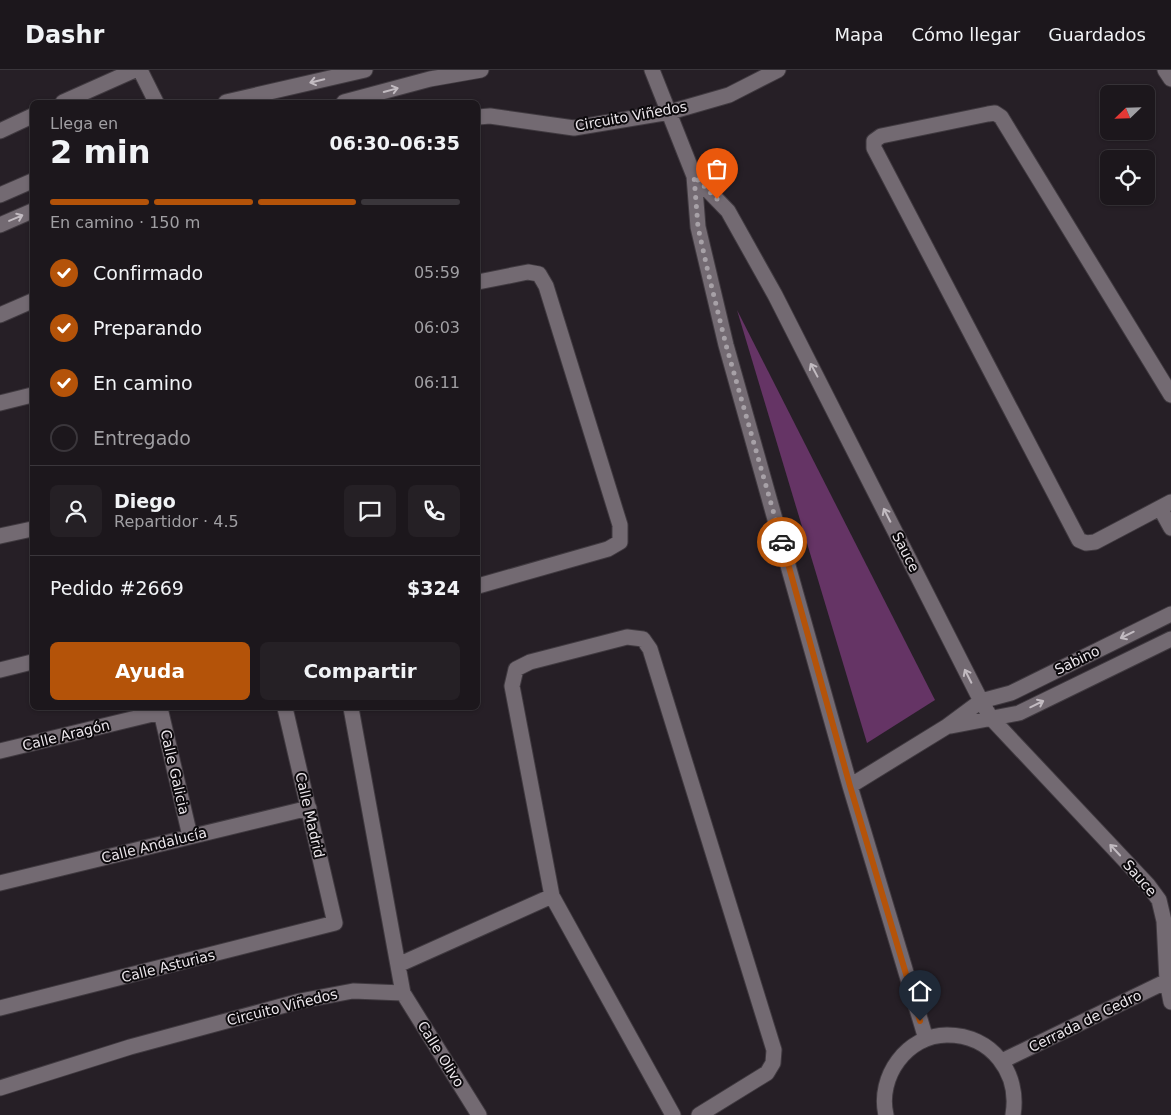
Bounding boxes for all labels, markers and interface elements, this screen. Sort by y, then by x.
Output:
text: Dashr [25,21,104,49]
text: Mapa [834,24,883,45]
text: Cómo llegar [911,24,1020,45]
text: Guardados [1048,24,1146,45]
one-way arrow [310,77,326,86]
one-way arrow [382,84,398,94]
north arrow [1100,85,1155,140]
map controls [1100,85,1155,205]
street label: Circuito Viñedos [574,98,688,134]
text: Llega en [50,114,118,133]
text: 06:30–06:35 [330,132,460,154]
text: 2 min [50,133,151,171]
pin [696,148,738,199]
button: locate [1100,150,1155,205]
icon: bag [703,155,731,183]
one-way arrow [8,212,23,222]
text: En camino · 150 m [50,213,200,232]
icon: check [50,259,78,287]
text: Confirmado [93,262,203,284]
text: 05:59 [414,263,460,282]
icon: check [50,314,78,342]
text: Preparando [93,317,202,339]
text: 06:03 [414,318,460,337]
one-way arrow [809,362,819,377]
icon: check [50,369,78,397]
text: En camino [93,372,193,394]
text: 06:11 [414,373,460,392]
text: Entregado [93,427,191,449]
button: person [50,485,102,537]
button: chat [344,485,396,537]
button: phone [408,485,460,537]
text: Diego [114,490,176,512]
one-way arrow [882,508,891,523]
text: Repartidor · 4.5 [114,512,239,531]
courier [757,517,807,567]
icon: car [768,528,796,556]
street label: Sauce [889,529,923,575]
text: Pedido #2669 [50,577,184,599]
text: $324 [407,577,460,599]
one-way arrow [1120,630,1135,640]
button: Ayuda [50,642,250,700]
button: Compartir [260,642,460,700]
street label: Sabino [1052,642,1102,678]
one-way arrow [963,668,973,683]
one-way arrow [1030,699,1045,709]
street label: Calle Aragón [21,716,111,754]
street label: Calle Galicia [157,728,193,816]
street label: Calle Madrid [292,771,328,859]
street label: Calle Andalucía [100,824,208,866]
one-way arrow [1109,844,1121,857]
street label: Sauce [1120,857,1160,899]
street label: Calle Asturias [120,947,216,985]
pin [899,970,941,1021]
icon: home [906,977,934,1005]
street label: Circuito Viñedos [225,986,339,1028]
street label: Cerrada de Cedro [1026,987,1144,1055]
street label: Calle Olivo [414,1018,468,1090]

